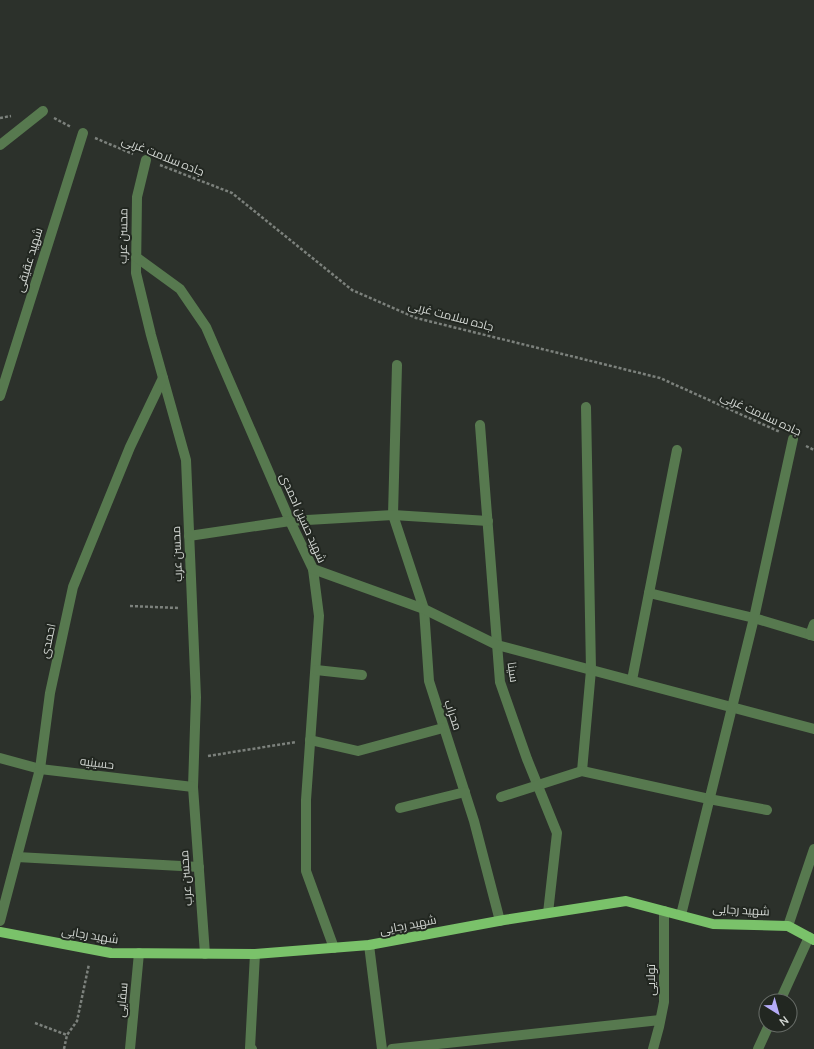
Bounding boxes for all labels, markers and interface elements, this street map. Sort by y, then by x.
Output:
street label: جاده سلامت غربی [119,131,207,180]
street label: محسن عرب [114,208,131,264]
street label: شهید عقیقی [11,225,46,294]
street label: جاده سلامت غربی [407,296,496,335]
street label: جاده سلامت غربی [718,387,805,440]
street label: شهید حسین احمدی [276,470,331,565]
street label: محسن عرب [167,526,186,582]
street label: احمدی [36,622,59,660]
street label: سینا [504,661,523,683]
street label: محراب [441,697,466,732]
street label: حسینیه [79,752,115,773]
street label: محسن عرب [175,849,196,907]
street label: شهید رجایی [712,900,770,919]
street label: شهید رجایی [378,911,438,938]
street label: شهید رجایی [60,922,120,947]
street label: تولایی [642,963,659,996]
street label: سقایی [112,982,131,1018]
north arrow [758,993,798,1033]
text: N [777,1013,792,1030]

